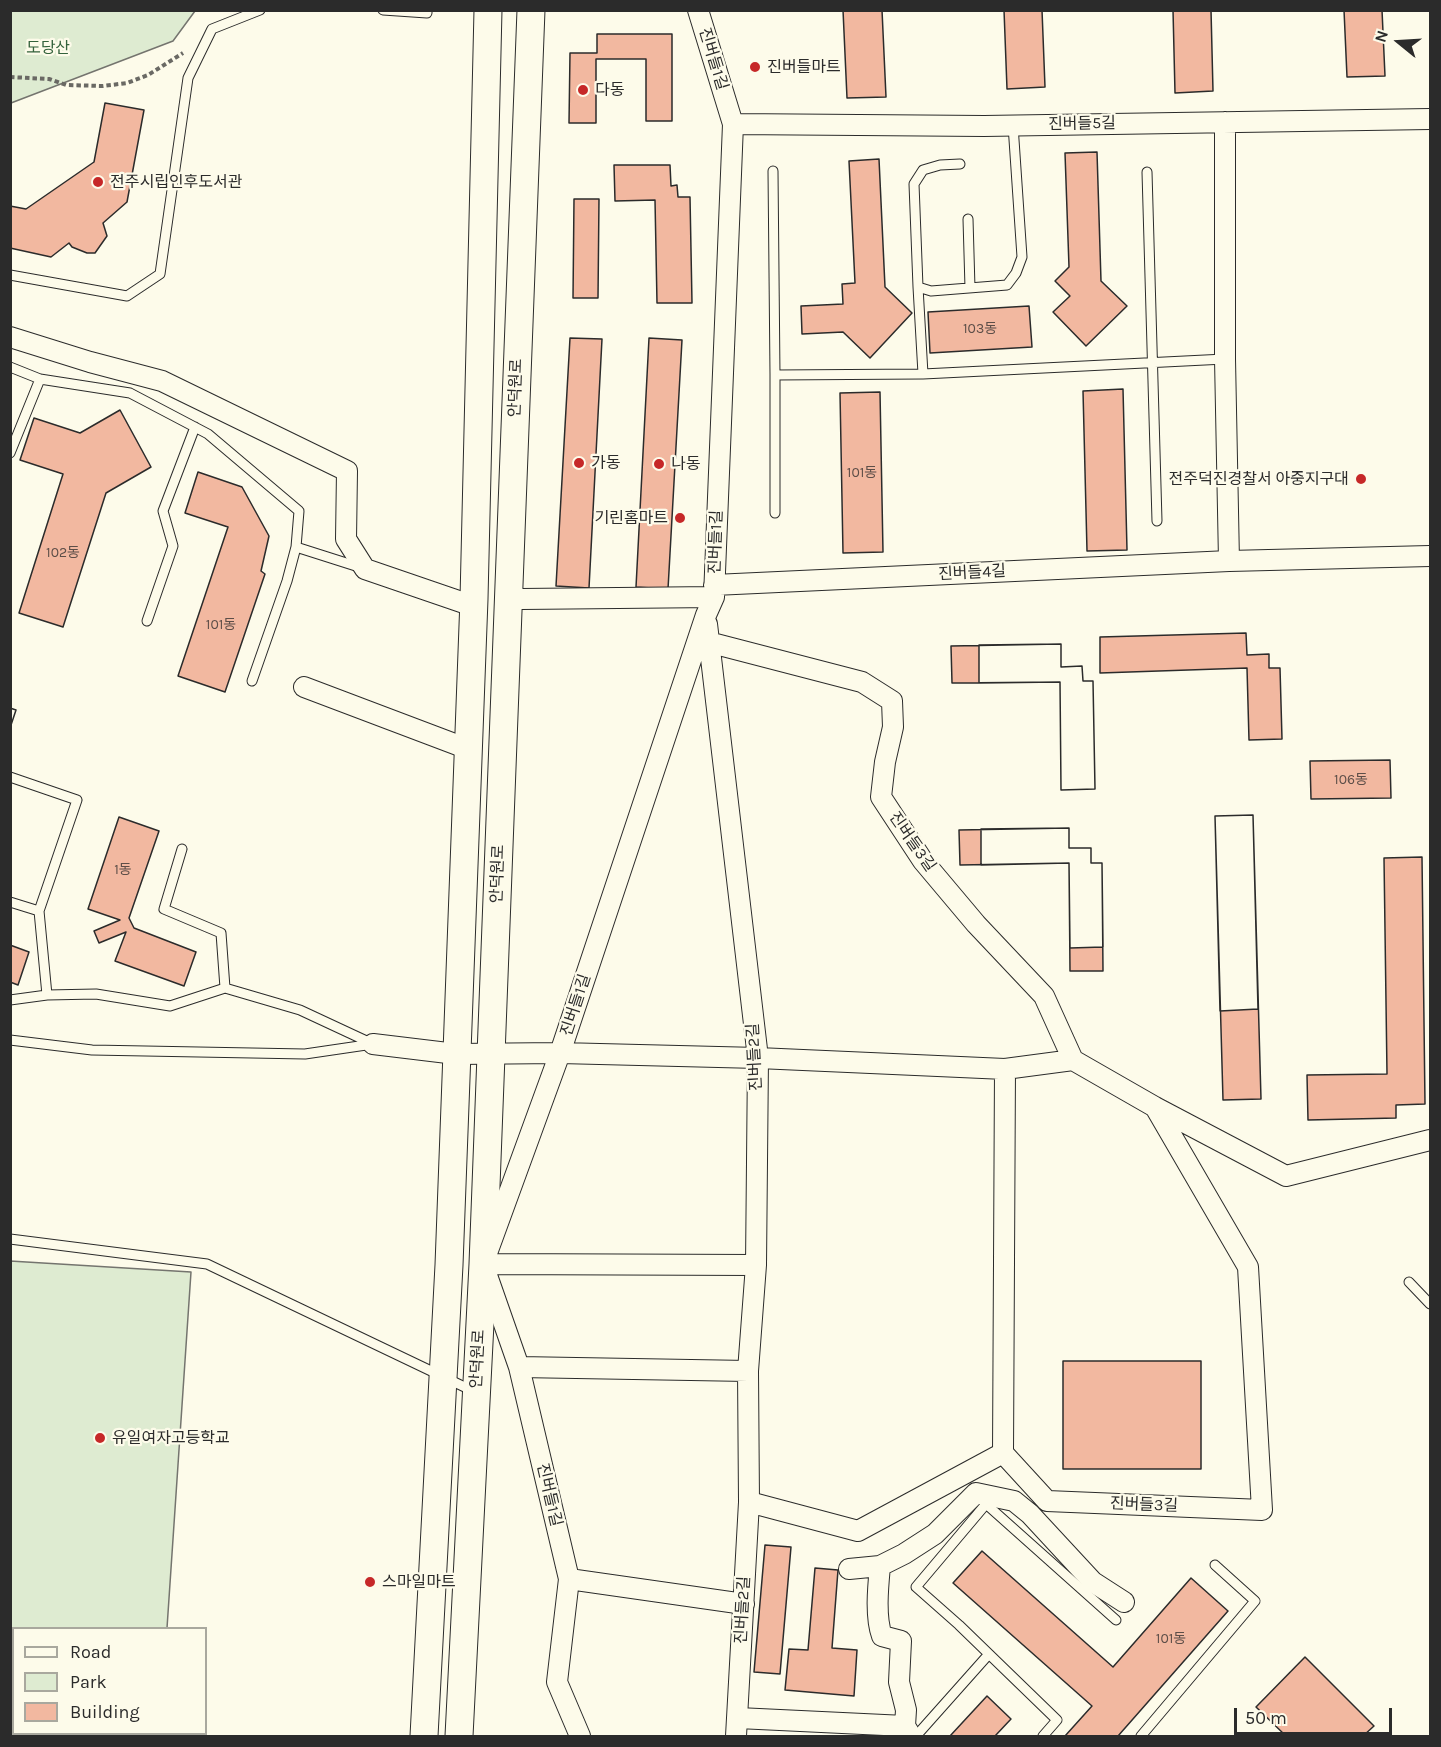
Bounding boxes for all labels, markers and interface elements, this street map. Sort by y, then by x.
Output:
north arrow [1369,12,1429,72]
street label: 진버들1길 [694,26,732,92]
text: N [1371,28,1392,45]
park label: 도당산 [26,38,70,58]
place label: 진버들마트 [767,57,841,77]
marker: 진버들마트 [748,60,762,74]
place label: 다동 [595,80,624,100]
marker: 다동 [576,83,590,97]
street label: 진버들5길 [1048,114,1116,134]
place label: 전주시립인후도서관 [110,172,242,192]
marker: 전주시립인후도서관 [91,175,105,189]
house number: 103동 [963,321,997,337]
street label: 안덕원로 [505,358,527,418]
place label: 가동 [591,453,620,473]
place label: 나동 [671,454,700,474]
marker: 가동 [572,456,586,470]
marker: 나동 [652,457,666,471]
house number: 101동 [847,465,877,481]
place label: 전주덕진경찰서 아중지구대 [1169,469,1349,489]
marker: 전주덕진경찰서 아중지구대 [1354,472,1368,486]
place label: 기린홈마트 [594,508,668,528]
street label: 진버들1길 [705,510,727,574]
marker: 기린홈마트 [673,511,687,525]
house number: 102동 [46,545,80,561]
street label: 진버들4길 [938,562,1006,584]
house number: 101동 [206,617,236,633]
house number: 106동 [1334,772,1368,788]
street label: 진버들3길 [885,809,939,875]
street label: 안덕원로 [487,844,509,904]
house number: 1동 [114,862,132,878]
street label: 진버들1길 [557,972,595,1038]
street label: 진버들2길 [744,1022,766,1092]
street label: 안덕원로 [467,1329,489,1389]
place label: 유일여자고등학교 [112,1428,230,1448]
marker: 유일여자고등학교 [93,1431,107,1445]
street label: 진버들1길 [532,1462,566,1528]
street label: 진버들3길 [1110,1494,1178,1516]
place label: 스마일마트 [382,1572,456,1592]
marker: 스마일마트 [363,1575,377,1589]
street label: 진버들2길 [732,1575,754,1645]
legend [12,1627,207,1735]
house number: 101동 [1156,1631,1186,1647]
text: Road [70,1641,111,1663]
text: Park [70,1671,107,1693]
scale bar [1237,1696,1394,1734]
text: Building [70,1701,140,1723]
text: 50 m [1245,1707,1287,1729]

